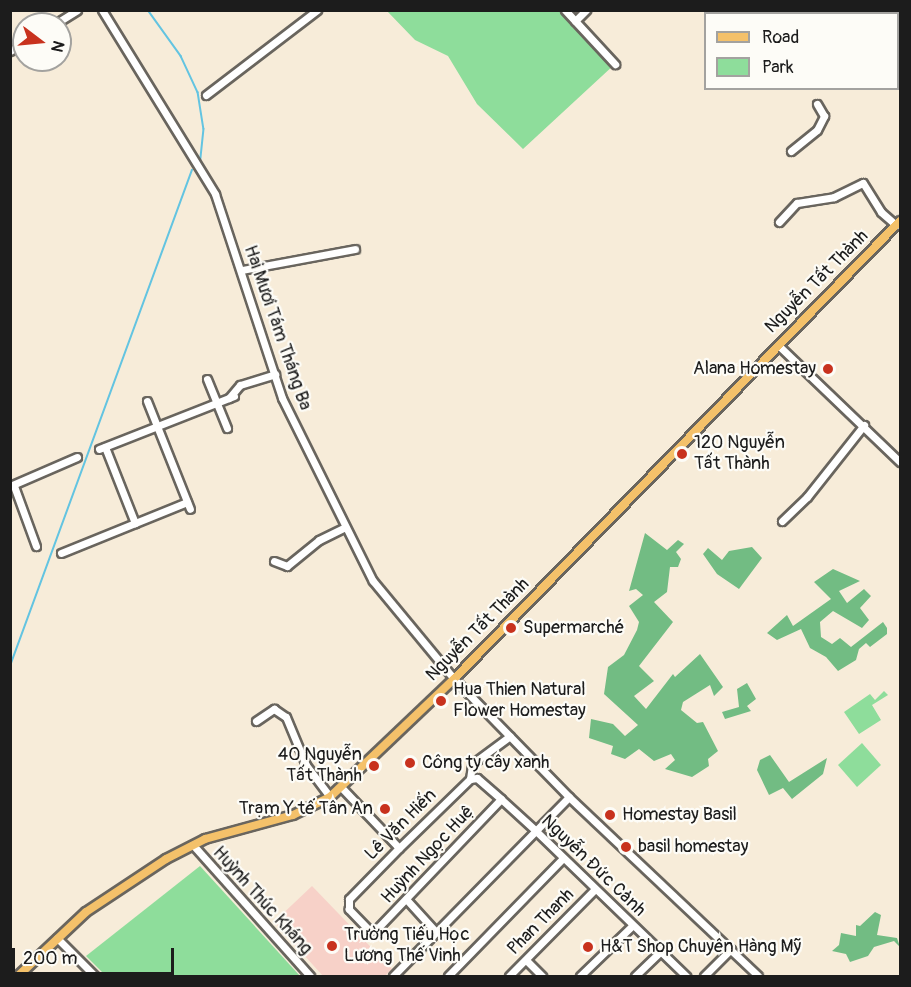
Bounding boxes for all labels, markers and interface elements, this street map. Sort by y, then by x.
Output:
north arrow [12,12,72,72]
legend [704,12,899,90]
text: Road [762,26,799,49]
text: N [46,38,68,54]
text: Park [762,56,794,79]
street label: Nguyễn Tất Thành [761,226,873,338]
street label: Hai Mươi Tám Tháng Ba [239,243,315,413]
place label: Alana Homestay [693,358,816,380]
marker: Alana Homestay [821,362,835,376]
place label: 120 Nguyễn Tất Thành [694,433,785,476]
marker: 120 Nguyễn Tất Thành [675,447,689,461]
street label: Nguyễn Tất Thành [422,574,534,686]
place label: Supermarché [523,617,624,639]
marker: Supermarché [504,621,518,635]
place label: Hua Thien Natural Flower Homestay [453,680,586,722]
marker: Hua Thien Natural Flower Homestay [434,694,448,708]
place label: 40 Nguyễn Tất Thành [278,745,362,788]
place label: Công ty cây xanh [422,752,550,774]
marker: Công ty cây xanh [403,756,417,770]
marker: 40 Nguyễn Tất Thành [367,759,381,773]
street label: Lê Văn Hiến [361,785,441,865]
place label: Trạm Y tế Tân An [239,798,373,820]
street label: Huỳnh Ngọc Huệ [377,802,479,908]
marker: Trạm Y tế Tân An [378,802,392,816]
place label: Homestay Basil [622,804,737,826]
marker: Homestay Basil [603,808,617,822]
street label: Nguyễn Đức Cảnh [536,811,650,921]
place label: basil homestay [638,836,748,858]
marker: basil homestay [619,840,633,854]
street label: Huỳnh Thúc Kháng [208,842,316,960]
street label: Phan Thanh [503,884,579,960]
place label: Trường Tiếu Học Lương Thế Vinh [344,925,470,968]
scale bar [15,936,177,974]
place label: H&T Shop Chuyên Hàng Mỹ [600,936,801,958]
marker: Trường Tiếu Học Lương Thế Vinh [325,939,339,953]
marker: H&T Shop Chuyên Hàng Mỹ [581,940,595,954]
text: 200 m [23,947,78,970]

